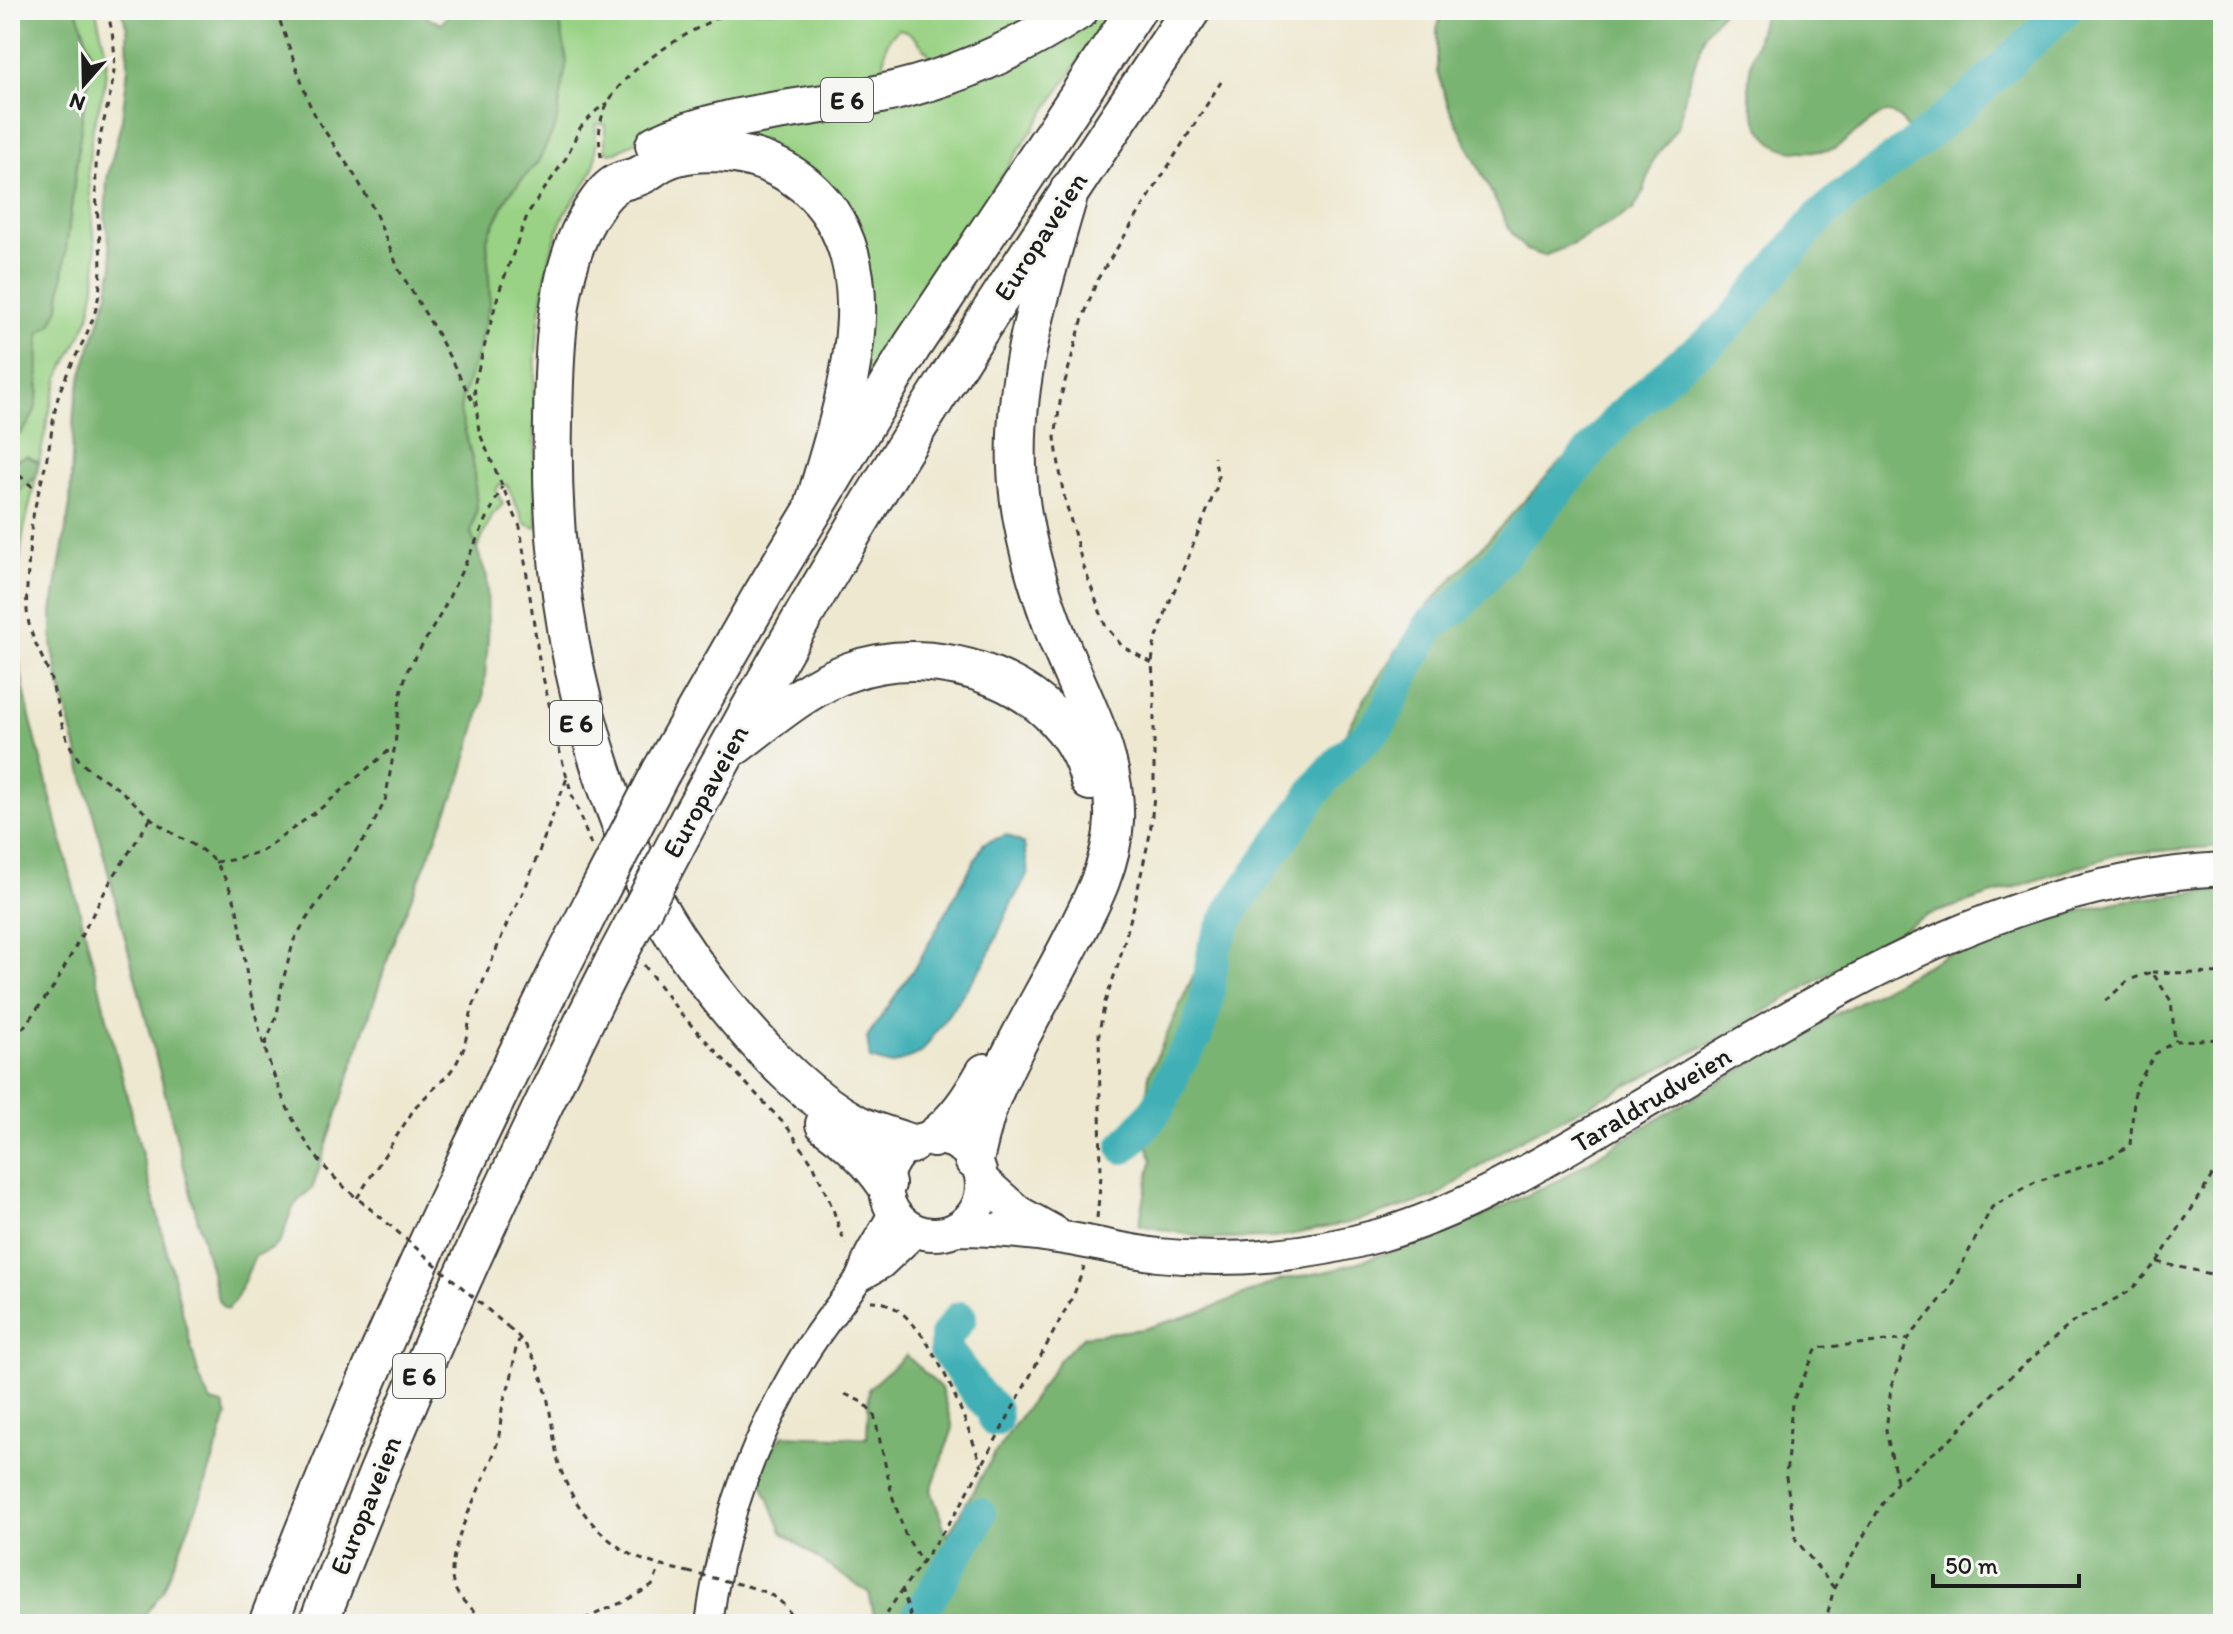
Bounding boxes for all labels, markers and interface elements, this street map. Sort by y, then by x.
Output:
north arrow [44,44,124,124]
road number: E 6 [821,78,873,122]
text: N [66,87,89,118]
street label: Europaveien [986,165,1094,307]
road number: E 6 [550,701,602,745]
street label: Europaveien [654,718,756,864]
street label: Taraldrudveien [1565,1038,1737,1160]
road number: E 6 [393,1354,445,1398]
street label: Europaveien [322,1430,408,1580]
scale bar [1933,1538,2079,1588]
text: 50 m [1945,1551,1998,1580]

